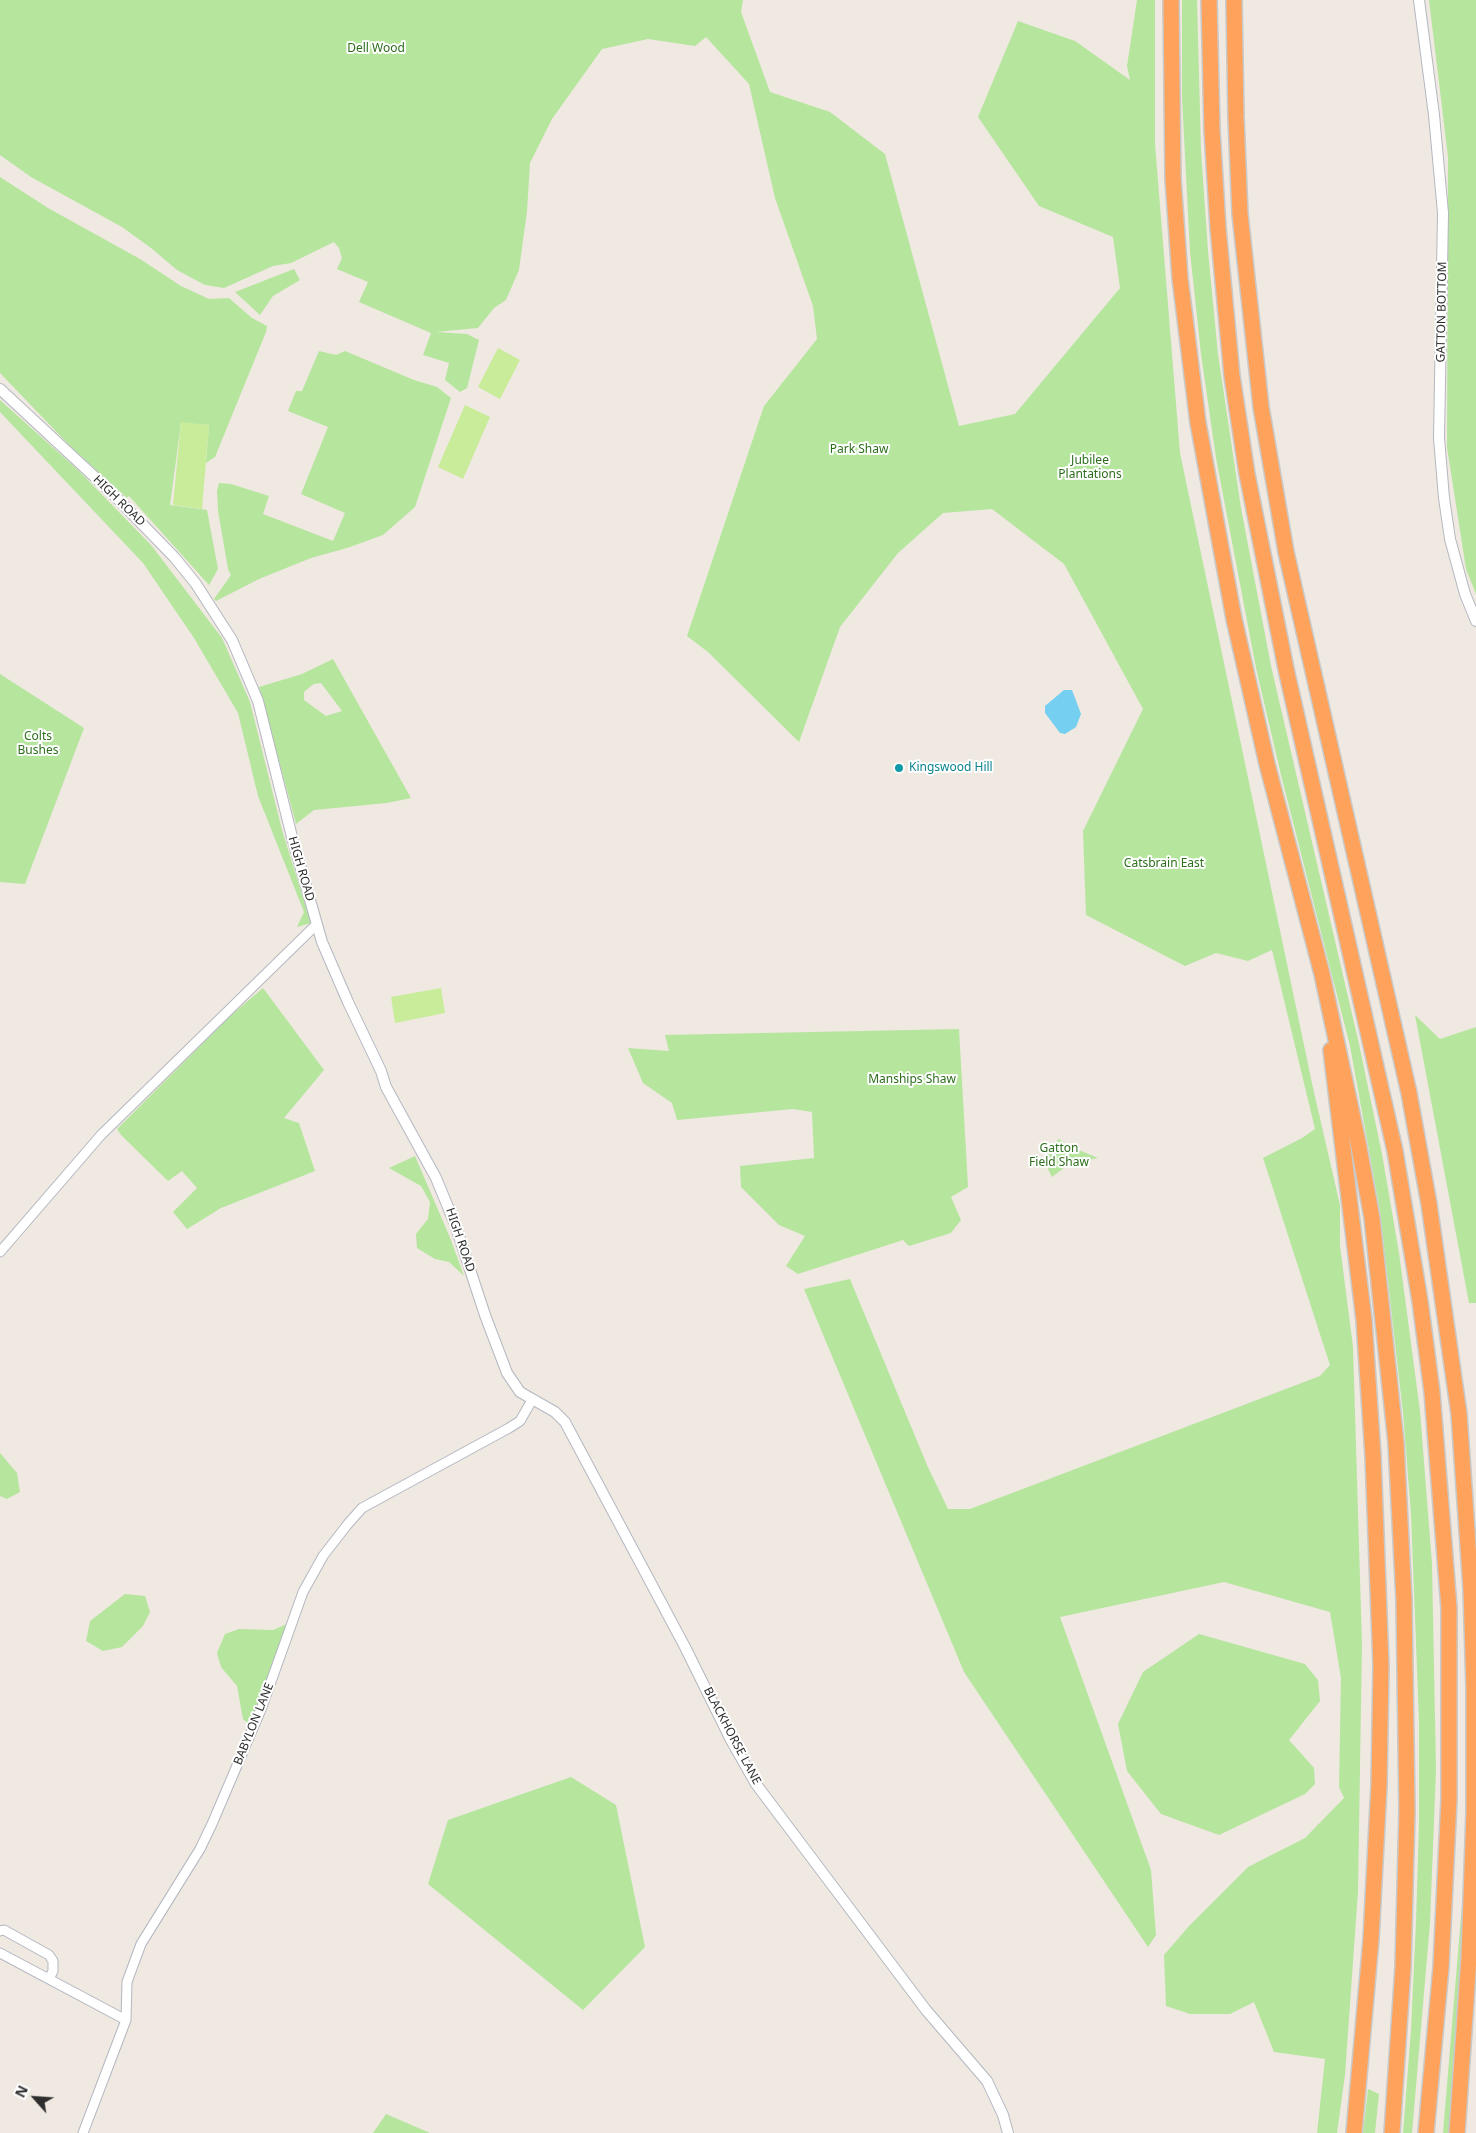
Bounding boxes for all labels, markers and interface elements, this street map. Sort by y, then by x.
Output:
park label: Dell Wood [347,42,405,56]
street label: GATTON BOTTOM [1434,261,1450,363]
park label: Park Shaw [830,443,888,457]
park label: Jubilee Plantations [1058,454,1122,482]
street label: HIGH ROAD [90,473,148,529]
park label: Colts Bushes [18,730,58,758]
place label: Kingswood Hill [909,761,993,775]
marker: Kingswood Hill [893,762,905,774]
street label: HIGH ROAD [285,835,317,903]
park label: Catsbrain East [1124,857,1204,871]
park label: Manships Shaw [868,1073,956,1087]
park label: Gatton Field Shaw [1029,1142,1089,1170]
street label: HIGH ROAD [442,1206,478,1274]
street label: BABYLON LANE [231,1681,277,1767]
street label: BLACKHORSE LANE [700,1685,764,1787]
north arrow [10,2073,60,2123]
text: N [10,2082,32,2100]

